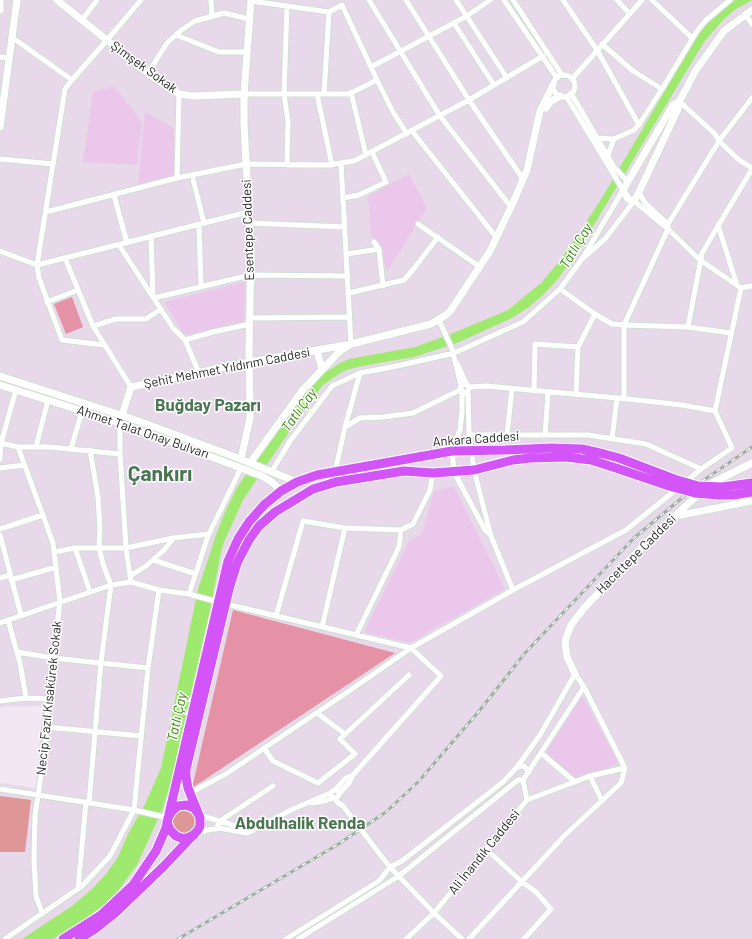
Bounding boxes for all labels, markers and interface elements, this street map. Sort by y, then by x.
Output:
street label: Şimşek Sokak [108,38,180,96]
street label: Esentepe Caddesi [238,179,258,281]
water label: Tatlı Çay [556,220,596,272]
street label: Şehit Mehmet Yıldırım Caddesi [143,344,311,392]
water label: Tatlı Çay [278,385,320,435]
district label: Buğday Pazarı [155,395,261,415]
street label: Ahmet Talat Onay Bulvarı [75,402,211,462]
street label: Ankara Caddesi [432,428,520,450]
district label: Çankırı [128,461,192,487]
street label: Hacettepe Caddesi [593,511,679,597]
street label: Necip Fazıl Kısakürek Sokak [33,620,65,776]
water label: Tatlı Çay [164,691,190,743]
street label: Ali İnandık Caddesi [445,806,523,898]
district label: Abdulhalik Renda [235,813,365,833]

